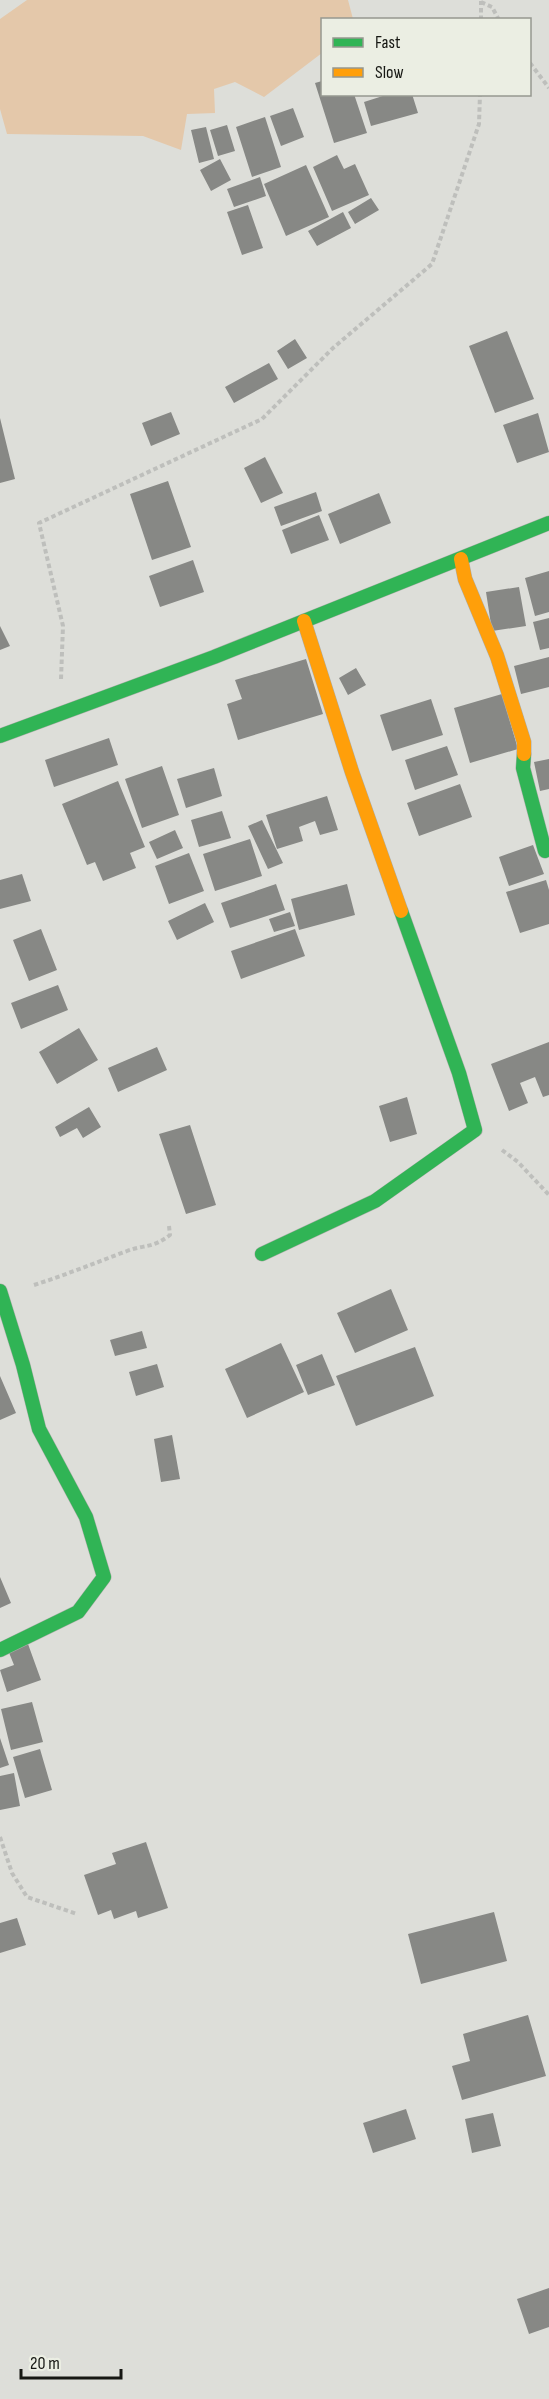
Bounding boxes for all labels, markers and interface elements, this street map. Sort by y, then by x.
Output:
legend [321,18,531,96]
text: Fast [375,32,401,53]
text: Slow [375,62,404,83]
scale bar [21,2342,122,2380]
text: 20 m [30,2353,60,2374]

